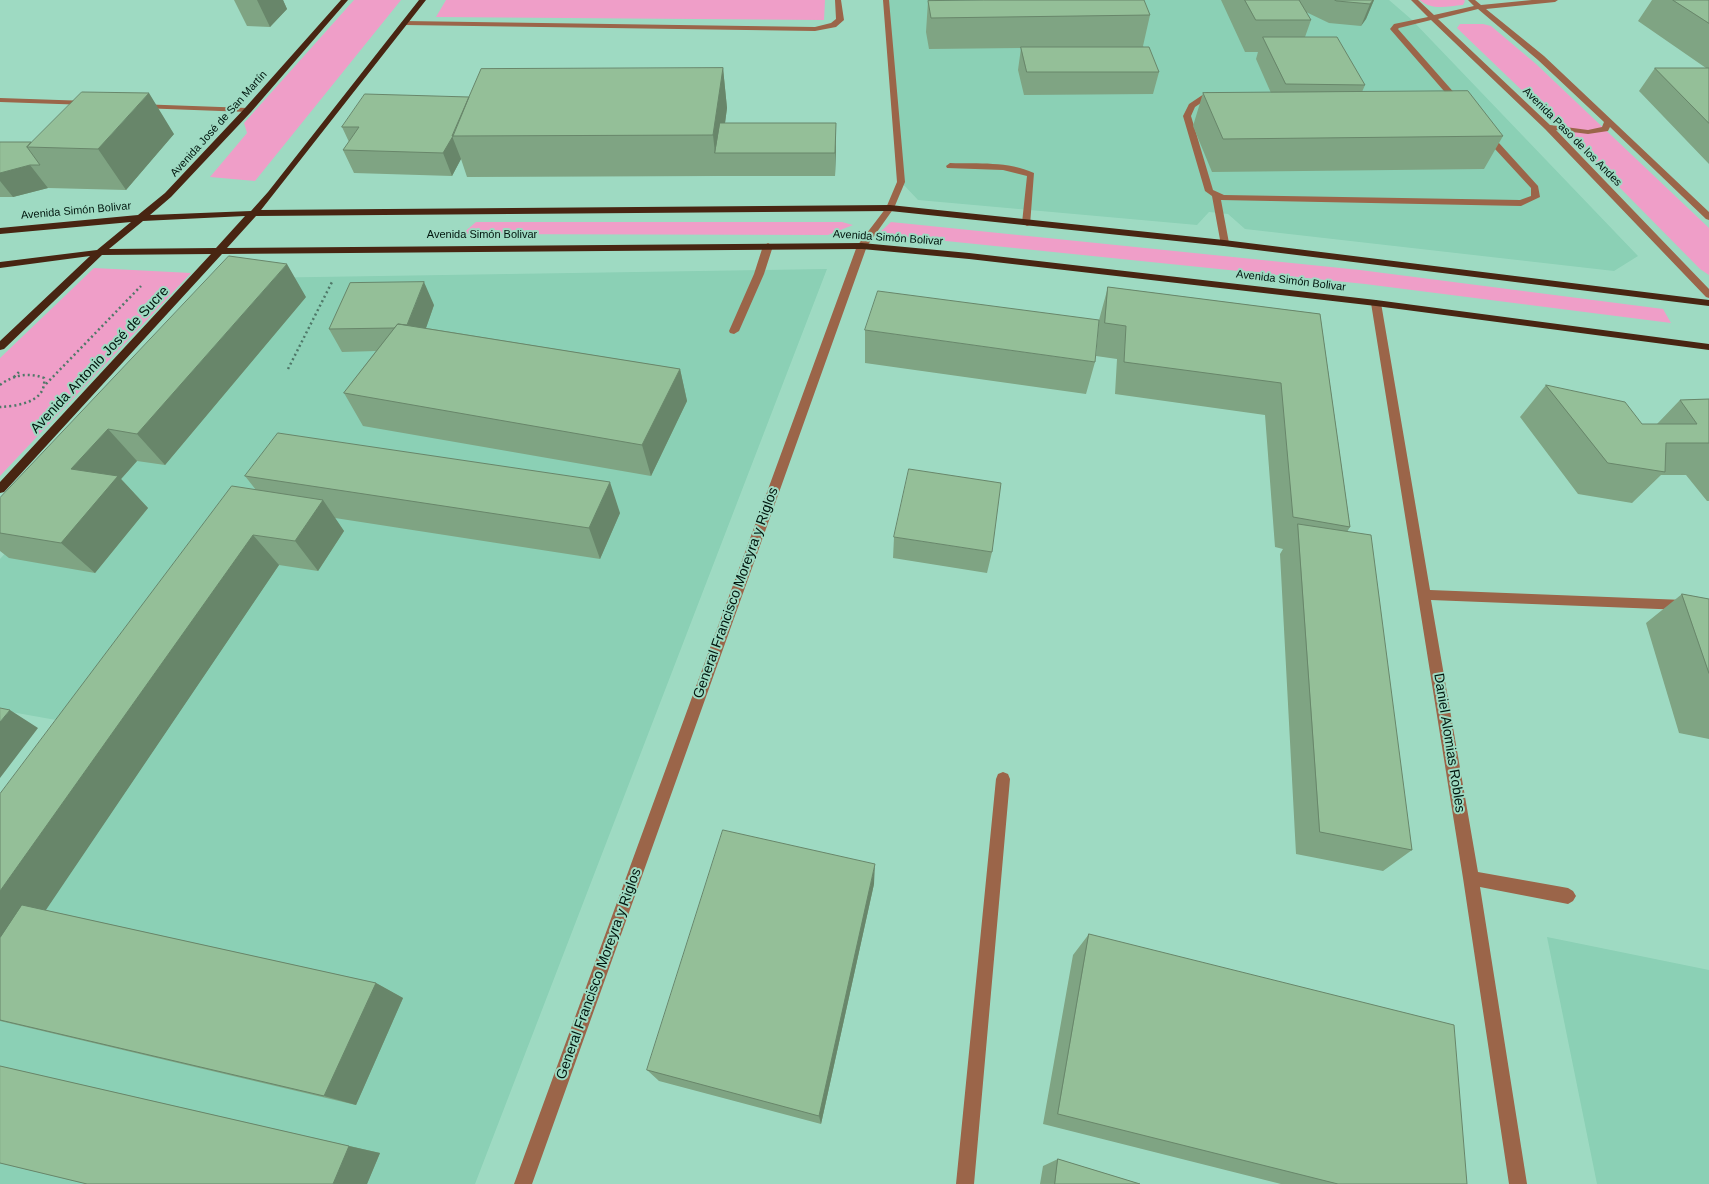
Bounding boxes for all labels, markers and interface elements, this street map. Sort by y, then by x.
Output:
street label: Avenida José de San Martín [168,68,270,180]
street label: Avenida Paso de los Andes [1520,85,1624,189]
street label: Avenida Simón Bolivar [20,200,132,222]
street label: Avenida Simón Bolivar [427,228,537,242]
street label: Avenida Simón Bolivar [832,228,944,248]
street label: Avenida Simón Bolivar [1235,268,1347,294]
street label: Avenida Antonio José de Sucre [27,283,173,437]
street label: General Francisco Moreyra y Riglos [690,485,782,701]
street label: Daniel Alomias Robles [1430,672,1468,814]
street label: General Francisco Moreyra y Riglos [553,866,645,1082]

